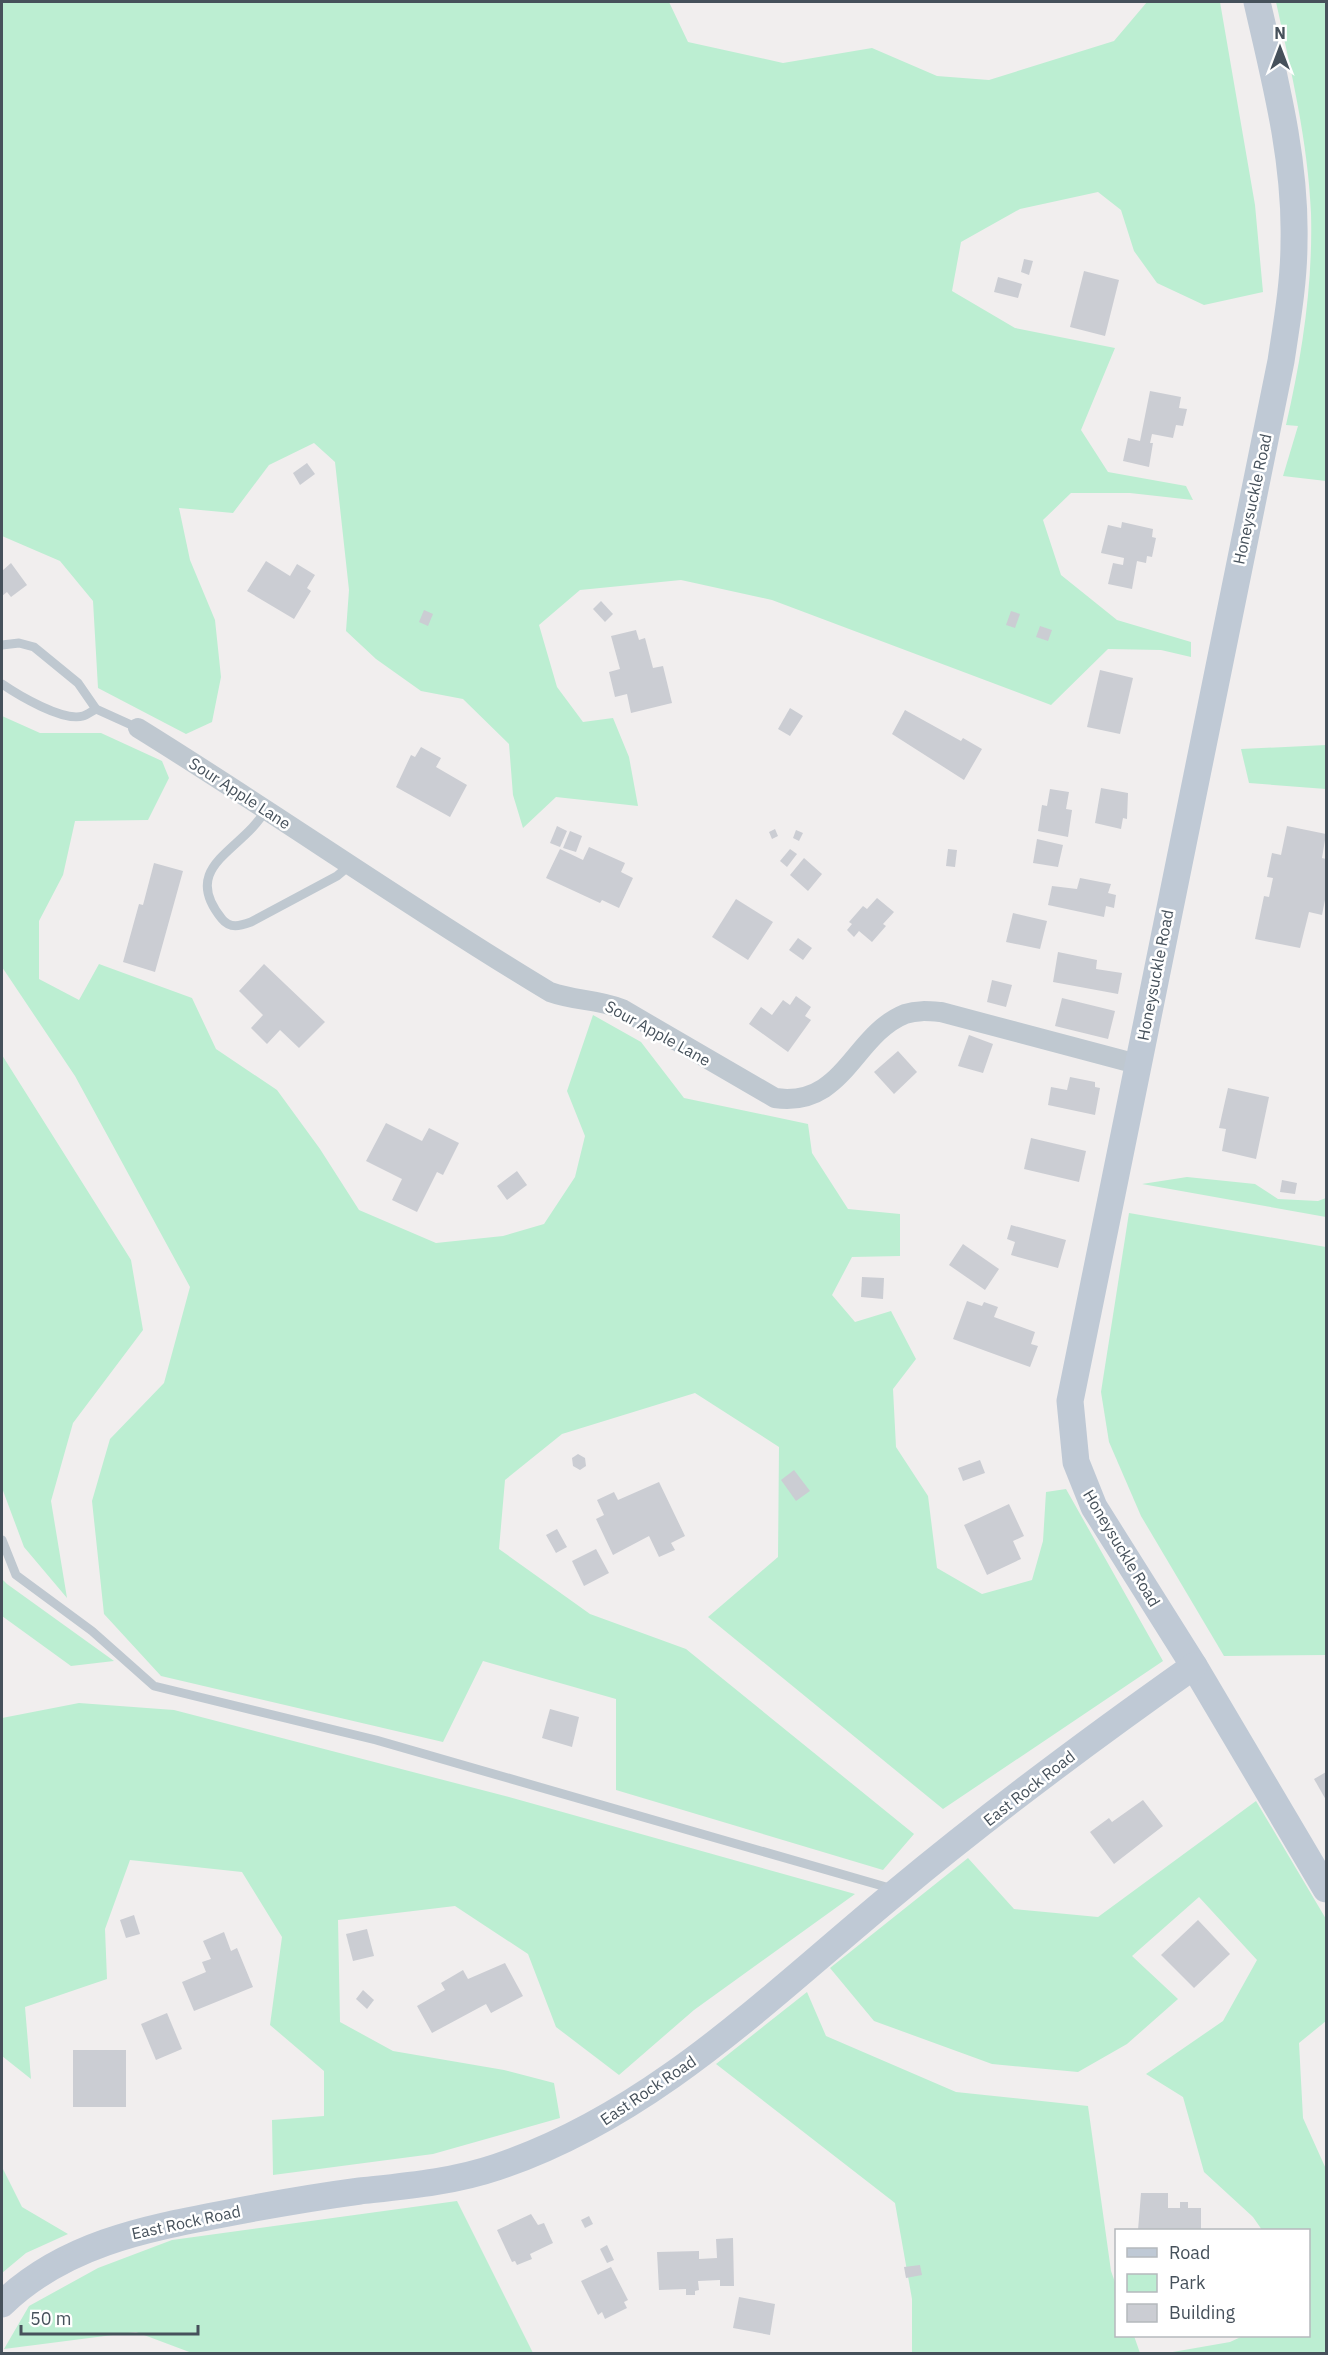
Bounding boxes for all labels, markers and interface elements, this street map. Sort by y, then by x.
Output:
north arrow [1250,18,1310,78]
text: N [1274,23,1286,43]
street label: Honeysuckle Road [1228,432,1276,566]
street label: Sour Apple Lane [185,753,295,833]
street label: Honeysuckle Road [1132,908,1178,1042]
street label: Sour Apple Lane [602,996,714,1070]
street label: Honeysuckle Road [1079,1486,1165,1610]
street label: East Rock Road [979,1746,1079,1830]
street label: East Rock Road [596,2051,700,2129]
street label: East Rock Road [130,2201,242,2243]
legend [1115,2229,1310,2337]
text: Road [1169,2241,1210,2264]
text: Park [1169,2271,1206,2294]
scale bar [21,2298,198,2336]
text: Building [1169,2301,1236,2324]
text: 50 m [30,2307,72,2330]

